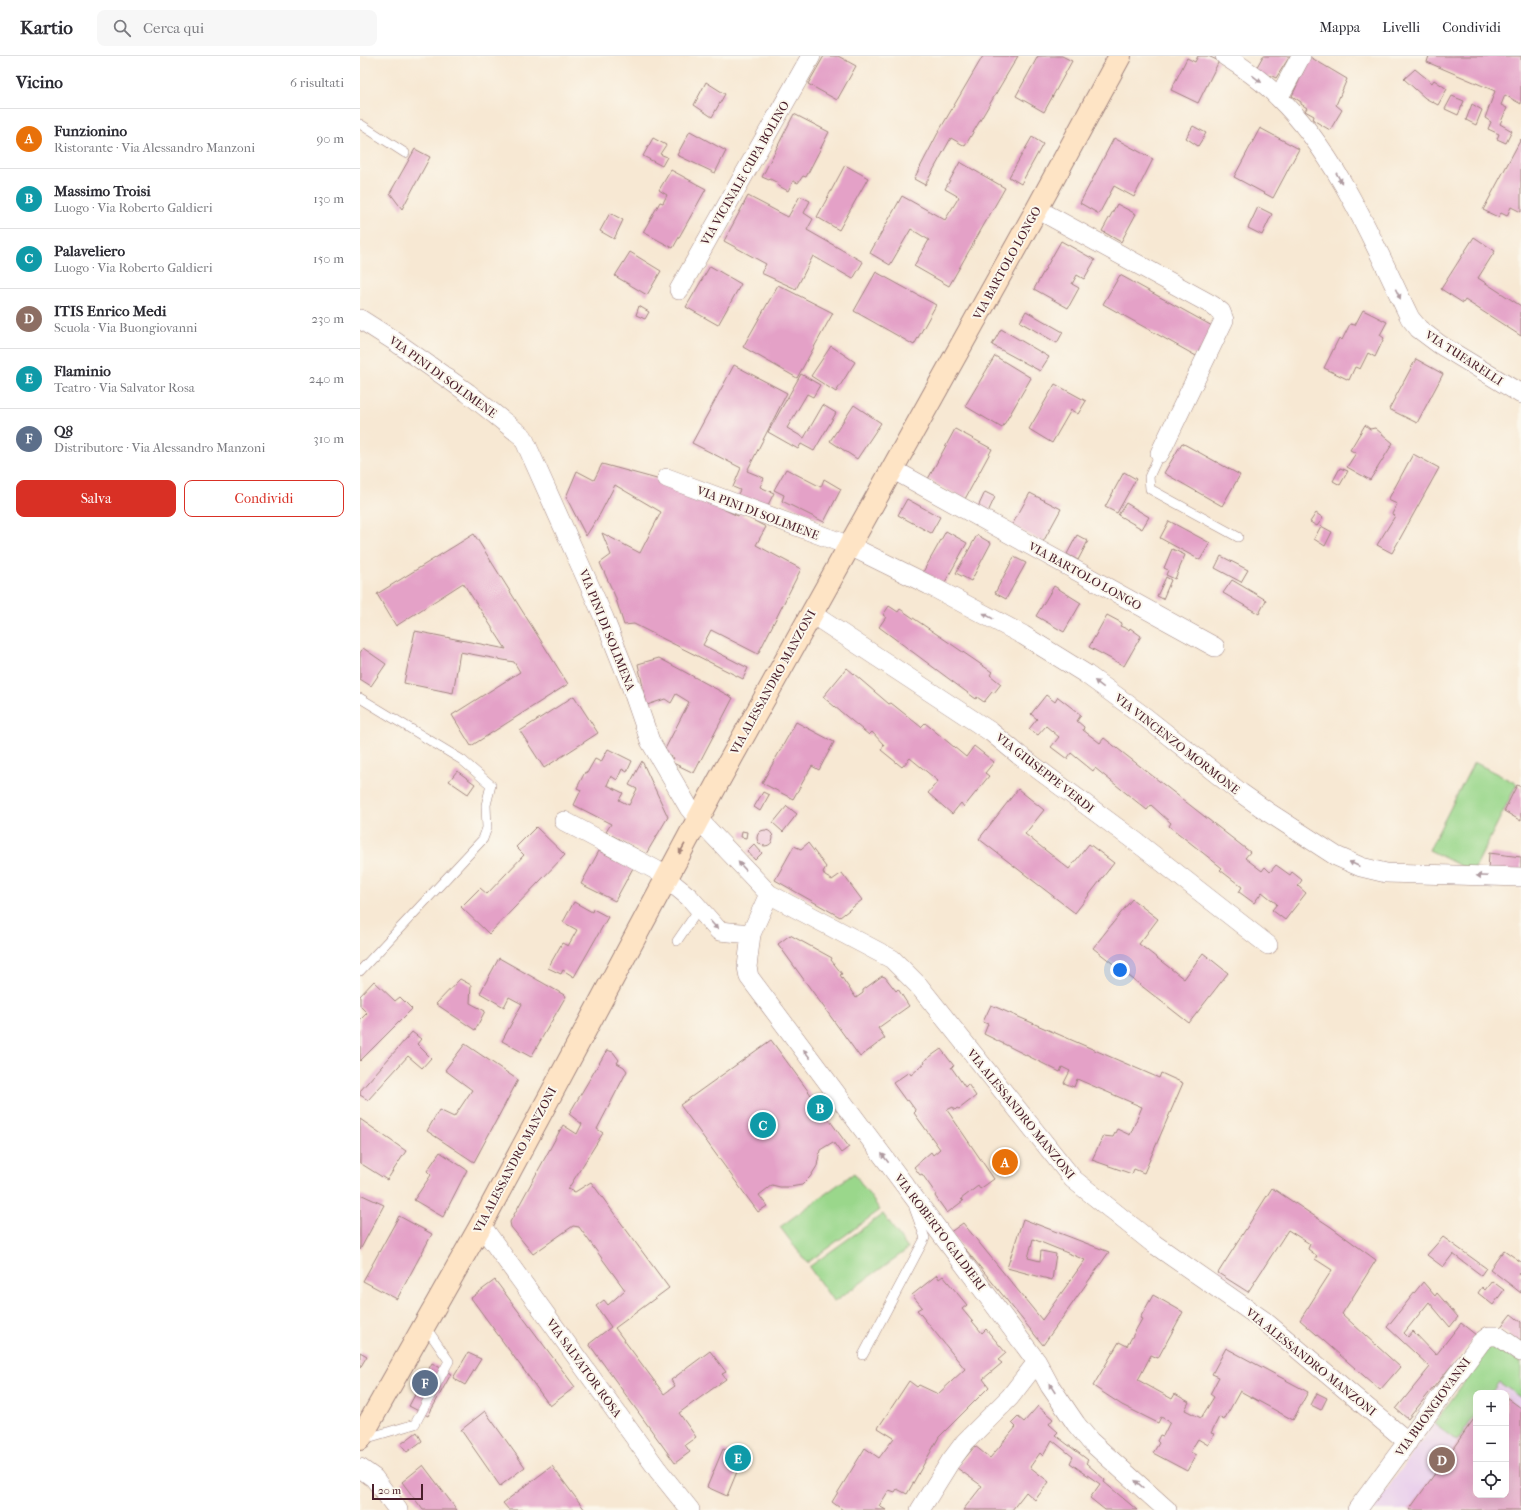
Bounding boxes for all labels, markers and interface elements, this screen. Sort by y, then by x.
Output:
search box [97,10,377,46]
text: Kartio [20,17,73,39]
icon: search [111,17,133,39]
text: Cerca qui [143,19,204,37]
text: Mappa [1319,19,1360,36]
text: Livelli [1382,19,1420,36]
text: Condividi [1442,19,1501,36]
text: Vicino [16,72,63,92]
one-way arrow [1252,74,1262,83]
text: 6 risultati [290,75,344,90]
street label: VIA VICINALE CUPA BOLINO [697,99,792,248]
text: Funzionino [54,122,127,140]
text: A [25,131,33,146]
text: 90 m [316,131,344,146]
text: Ristorante · Via Alessandro Manzoni [54,140,255,155]
one-way arrow [1336,172,1342,184]
text: Massimo Troisi [54,182,151,200]
text: B [25,191,33,206]
text: 130 m [313,191,344,206]
text: Luogo · Via Roberto Galdieri [54,200,213,215]
street label: VIA BARTOLO LONGO [970,204,1044,323]
text: Palaveliero [54,242,125,260]
text: C [25,251,33,266]
text: 150 m [313,251,344,266]
text: Luogo · Via Roberto Galdieri [54,260,213,275]
one-way arrow [1395,288,1401,300]
text: ITIS Enrico Medi [54,302,166,320]
text: D [24,311,34,326]
text: 230 m [311,311,344,326]
text: Scuola · Via Buongiovanni [54,320,197,335]
street label: VIA TUFARELLI [1422,327,1506,388]
street label: VIA PINI DI SOLIMENE [386,333,500,421]
text: Flaminio [54,362,111,380]
text: E [25,371,33,386]
text: 240 m [309,371,344,386]
text: Teatro · Via Salvator Rosa [54,380,195,395]
text: Q8 [54,422,73,440]
text: F [26,431,32,446]
text: 310 m [313,431,344,446]
text: Distributore · Via Alessandro Manzoni [54,440,265,455]
button: Salva [16,480,176,517]
button: Condividi [184,480,344,517]
street label: VIA PINI DI SOLIMENE [694,483,821,543]
street label: VIA BARTOLO LONGO [1025,539,1144,613]
street label: VIA PINI DI SOLIMENA [576,566,638,693]
street label: VIA ALESSANDRO MANZONI [727,607,819,758]
one-way arrow [983,613,994,620]
one-way arrow [1094,680,1105,688]
street label: VIA VINCENZO MORMONE [1111,690,1242,797]
street label: VIA GIUSEPPE VERDI [992,730,1097,816]
one-way arrow [679,843,685,855]
one-way arrow [737,861,747,871]
one-way arrow [1348,861,1359,867]
one-way arrow [1475,873,1488,879]
one-way arrow [709,920,718,930]
your location [1110,960,1130,980]
street label: VIA ALESSANDRO MANZONI [964,1046,1078,1182]
one-way arrow [803,1049,811,1060]
street label: VIA ALESSANDRO MANZONI [470,1084,560,1236]
pin: B [807,1093,833,1123]
pin: C [750,1110,776,1140]
pin: A [992,1147,1018,1177]
one-way arrow [881,1153,889,1164]
street label: VIA ROBERTO GALDIERI [891,1170,989,1293]
street label: VIA ALESSANDRO MANZONI [1242,1305,1379,1419]
street label: VIA SALVATOR ROSA [543,1315,625,1420]
street label: VIA BUONGIOVANNI [1392,1355,1474,1460]
pin: F [412,1368,438,1398]
one-way arrow [1048,1382,1055,1394]
map controls [1473,1390,1509,1498]
button: + [1473,1390,1509,1426]
button: − [1473,1426,1509,1462]
pin: E [725,1443,751,1473]
pin: D [1429,1445,1455,1475]
button: locate [1473,1462,1509,1498]
one-way arrow [1133,1479,1144,1488]
scale bar [372,1482,423,1501]
text: 20 m [378,1484,401,1497]

